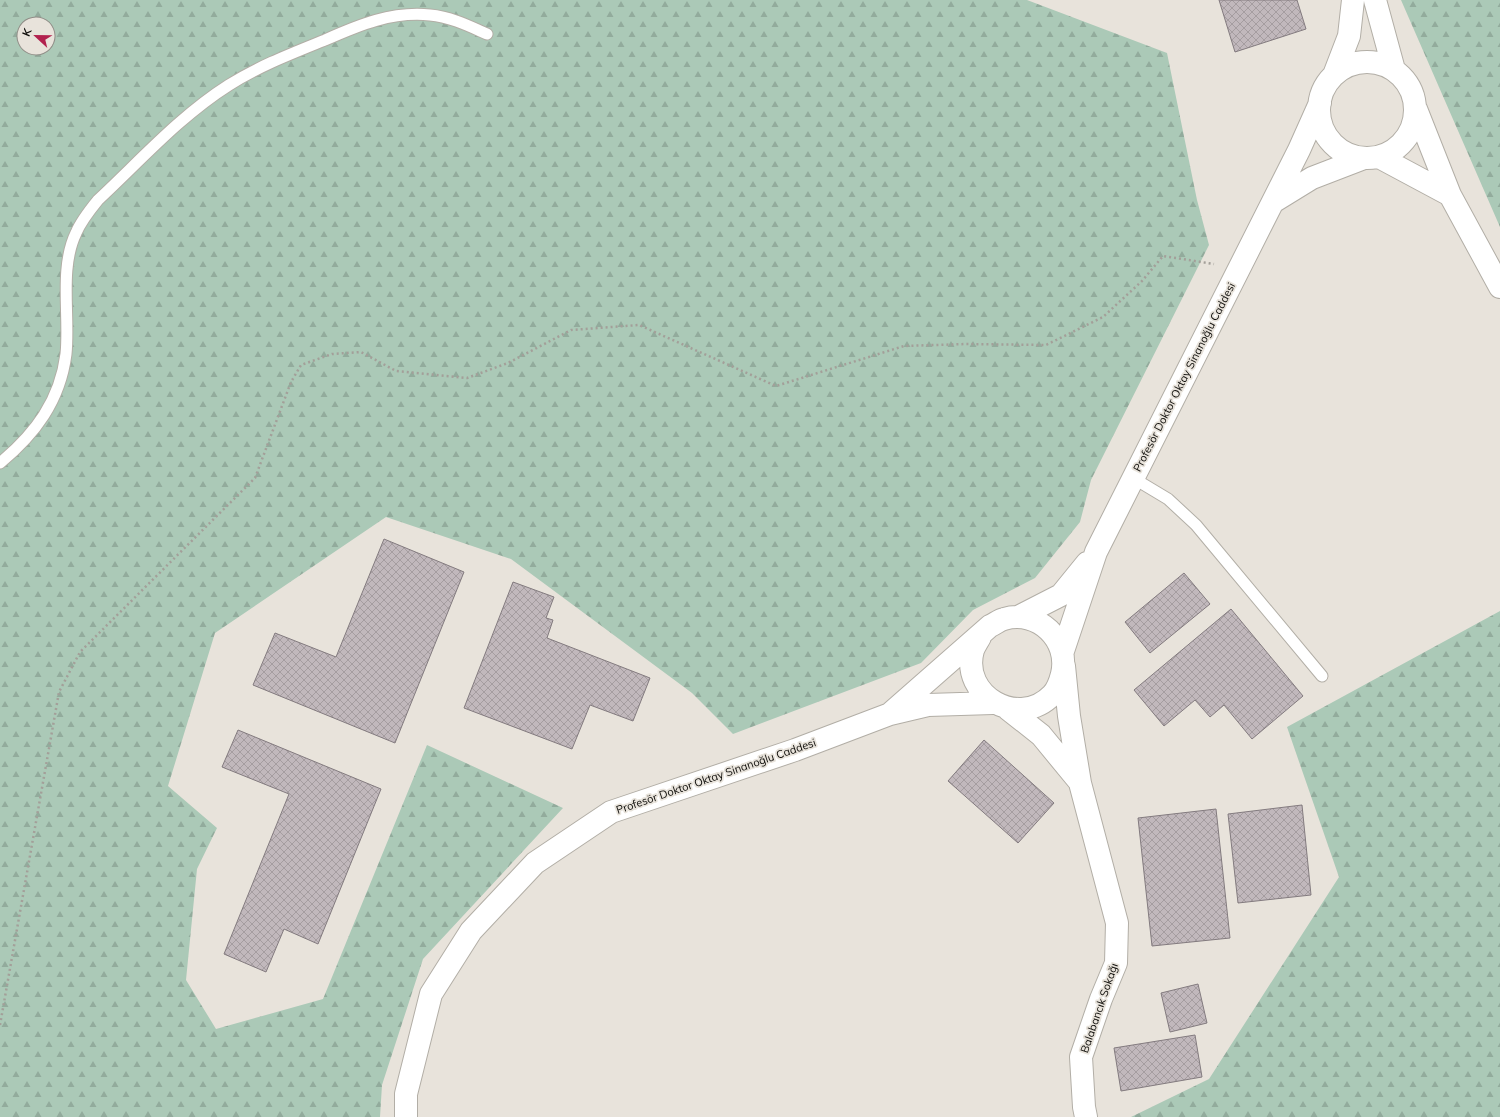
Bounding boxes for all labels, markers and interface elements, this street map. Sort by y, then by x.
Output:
north arrow [16,16,56,56]
text: K [19,26,35,38]
street label: Profesör Doktor Oktay Sinanoğlu Caddesi [1130,280,1238,474]
street label: Profesör Doktor Oktay Sinanoğlu Caddesi [614,735,818,817]
street label: Balabancık Sokağı [1077,961,1121,1055]

